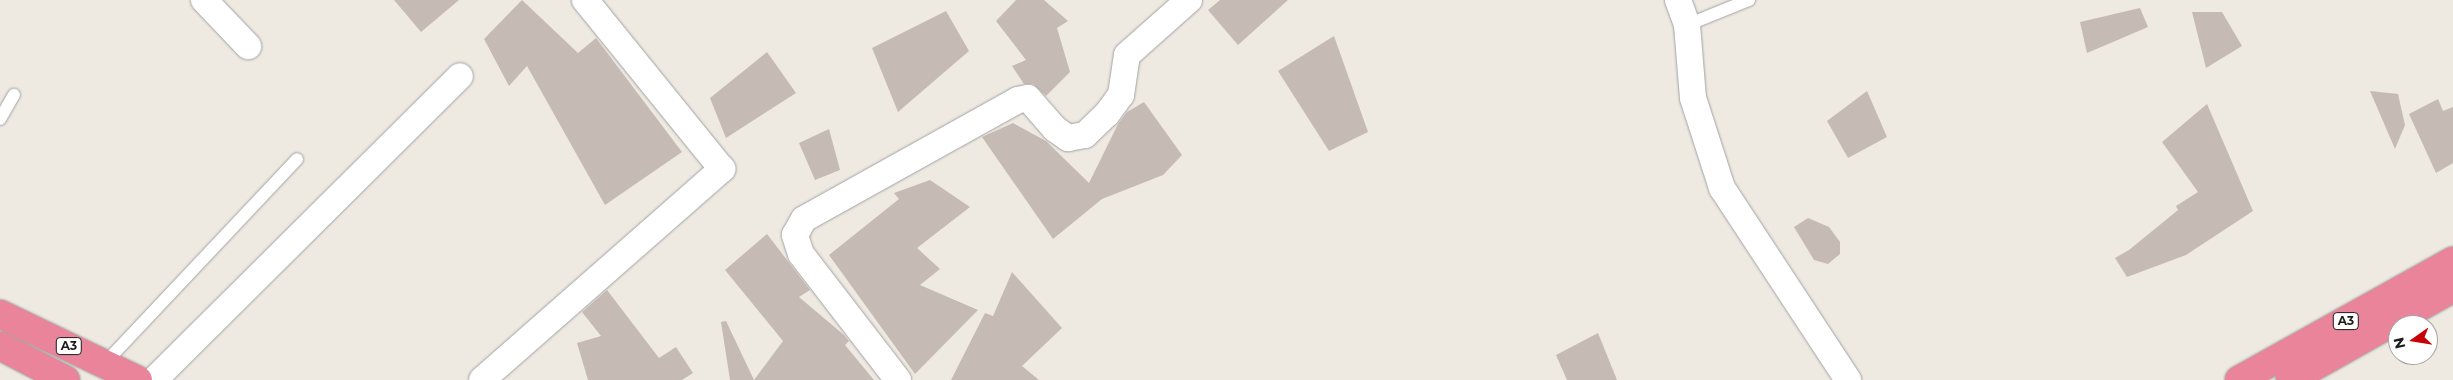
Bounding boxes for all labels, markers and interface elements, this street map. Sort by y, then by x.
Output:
road number: A3 [2332,312,2360,331]
north arrow [2388,315,2438,365]
road number: A3 [55,336,83,356]
text: N [2389,336,2409,351]

